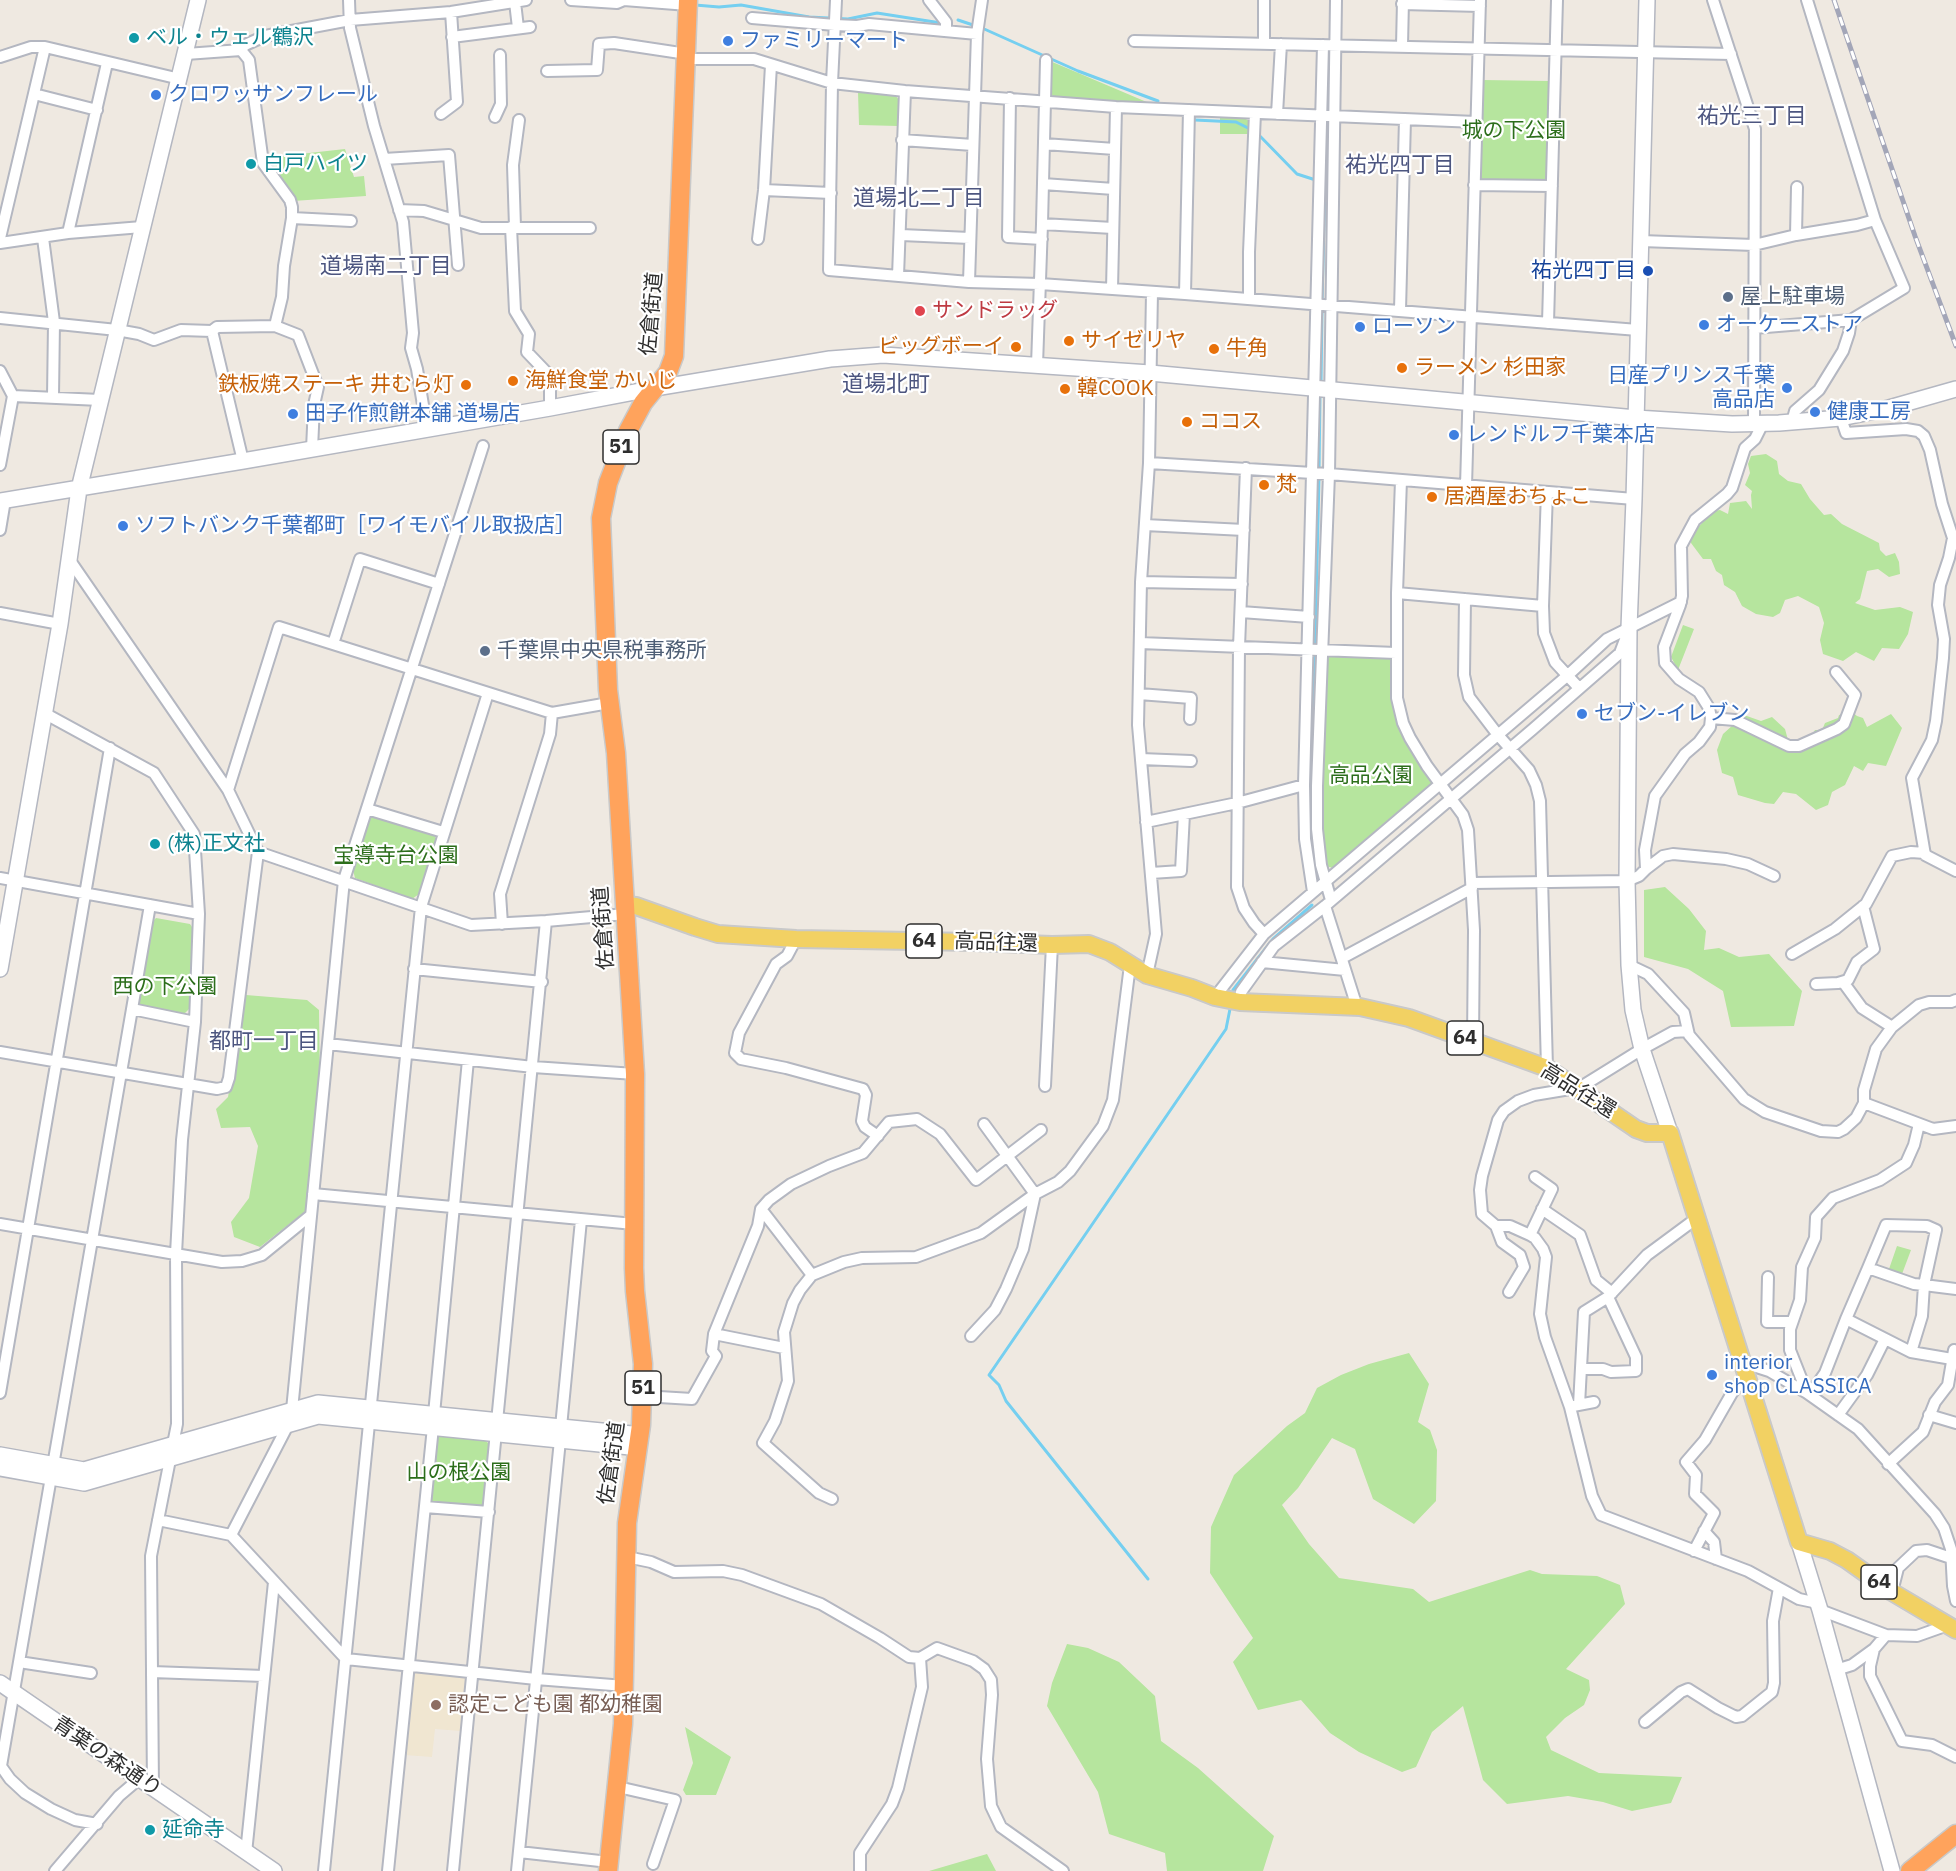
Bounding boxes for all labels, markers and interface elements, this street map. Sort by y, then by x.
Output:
place label: ベル・ウェル鶴沢 [146,25,314,51]
place label: ファミリーマート [740,28,908,54]
marker: ベル・ウェル鶴沢 [127,31,141,45]
marker: ファミリーマート [721,34,735,48]
place label: クロワッサンフレール [168,82,378,108]
marker: クロワッサンフレール [149,88,163,102]
district label: 祐光三丁目 [1697,104,1807,130]
park label: 城の下公園 [1462,118,1566,144]
place label: 白戸ハイツ [263,151,368,177]
district label: 祐光四丁目 [1345,153,1455,179]
marker: 白戸ハイツ [244,157,258,171]
district label: 道場北二丁目 [853,186,985,212]
district label: 道場南二丁目 [320,254,452,280]
place label: 祐光四丁目 [1531,258,1636,284]
marker: 祐光四丁目 [1641,264,1655,278]
street label: 佐倉街道 [636,271,668,357]
place label: 屋上駐車場 [1740,284,1845,310]
marker: 屋上駐車場 [1721,290,1735,304]
place label: サンドラッグ [932,298,1058,324]
marker: サンドラッグ [913,304,927,318]
place label: オーケーストア [1716,312,1863,338]
place label: ローソン [1372,314,1456,340]
marker: オーケーストア [1697,318,1711,332]
marker: ローソン [1353,320,1367,334]
place label: サイゼリヤ [1081,328,1186,354]
place label: ビッグボーイ [878,334,1004,360]
marker: サイゼリヤ [1062,334,1076,348]
place label: 牛角 [1226,336,1268,362]
marker: ビッグボーイ [1009,340,1023,354]
marker: 牛角 [1207,342,1221,356]
place label: ラーメン 杉田家 [1414,355,1566,381]
marker: ラーメン 杉田家 [1395,361,1409,375]
place label: 日産プリンス千葉 高品店 [1607,363,1775,413]
place label: 海鮮食堂 かいじ [525,368,677,394]
place label: 鉄板焼ステーキ 井むら灯 [218,372,454,398]
district label: 道場北町 [842,372,930,398]
marker: 海鮮食堂 かいじ [506,374,520,388]
place label: 韓COOK [1077,376,1154,402]
marker: 鉄板焼ステーキ 井むら灯 [459,378,473,392]
marker: 日産プリンス千葉 高品店 [1780,381,1794,395]
marker: 韓COOK [1058,382,1072,396]
place label: 健康工房 [1827,399,1911,425]
place label: 田子作煎餅本舗 道場店 [305,401,520,427]
marker: 健康工房 [1808,405,1822,419]
marker: 田子作煎餅本舗 道場店 [286,407,300,421]
place label: ココス [1199,409,1262,435]
marker: ココス [1180,415,1194,429]
place label: レンドルフ千葉本店 [1466,422,1655,448]
marker: レンドルフ千葉本店 [1447,428,1461,442]
road number: 51 [603,430,639,464]
place label: 梵 [1276,472,1297,498]
marker: 梵 [1257,478,1271,492]
place label: 居酒屋おちょこ [1444,484,1591,510]
marker: 居酒屋おちょこ [1425,490,1439,504]
place label: ソフトバンク千葉都町［ワイモバイル取扱店］ [135,513,576,539]
marker: ソフトバンク千葉都町［ワイモバイル取扱店］ [116,519,130,533]
place label: 千葉県中央県税事務所 [497,638,707,664]
marker: 千葉県中央県税事務所 [478,644,492,658]
place label: セブン-イレブン [1594,701,1749,727]
marker: セブン-イレブン [1575,707,1589,721]
park label: 高品公園 [1329,763,1413,789]
place label: (株)正文社 [167,831,265,857]
marker: (株)正文社 [148,837,162,851]
park label: 宝導寺台公園 [333,843,459,869]
street label: 佐倉街道 [589,885,619,971]
road number: 64 [906,924,942,958]
street label: 高品往還 [954,929,1038,957]
park label: 西の下公園 [113,974,217,1000]
road number: 64 [1447,1021,1483,1055]
district label: 都町一丁目 [209,1029,319,1055]
street label: 高品往還 [1536,1058,1620,1124]
place label: interior shop CLASSICA [1724,1350,1872,1400]
marker: interior shop CLASSICA [1705,1368,1719,1382]
road number: 51 [625,1371,661,1405]
street label: 佐倉街道 [594,1420,630,1506]
park label: 山の根公園 [407,1460,511,1486]
road number: 64 [1861,1565,1897,1599]
place label: 認定こども園 都幼稚園 [448,1692,663,1718]
marker: 認定こども園 都幼稚園 [429,1698,443,1712]
street label: 青葉の森通り [48,1711,166,1803]
place label: 延命寺 [162,1817,225,1843]
marker: 延命寺 [143,1823,157,1837]

